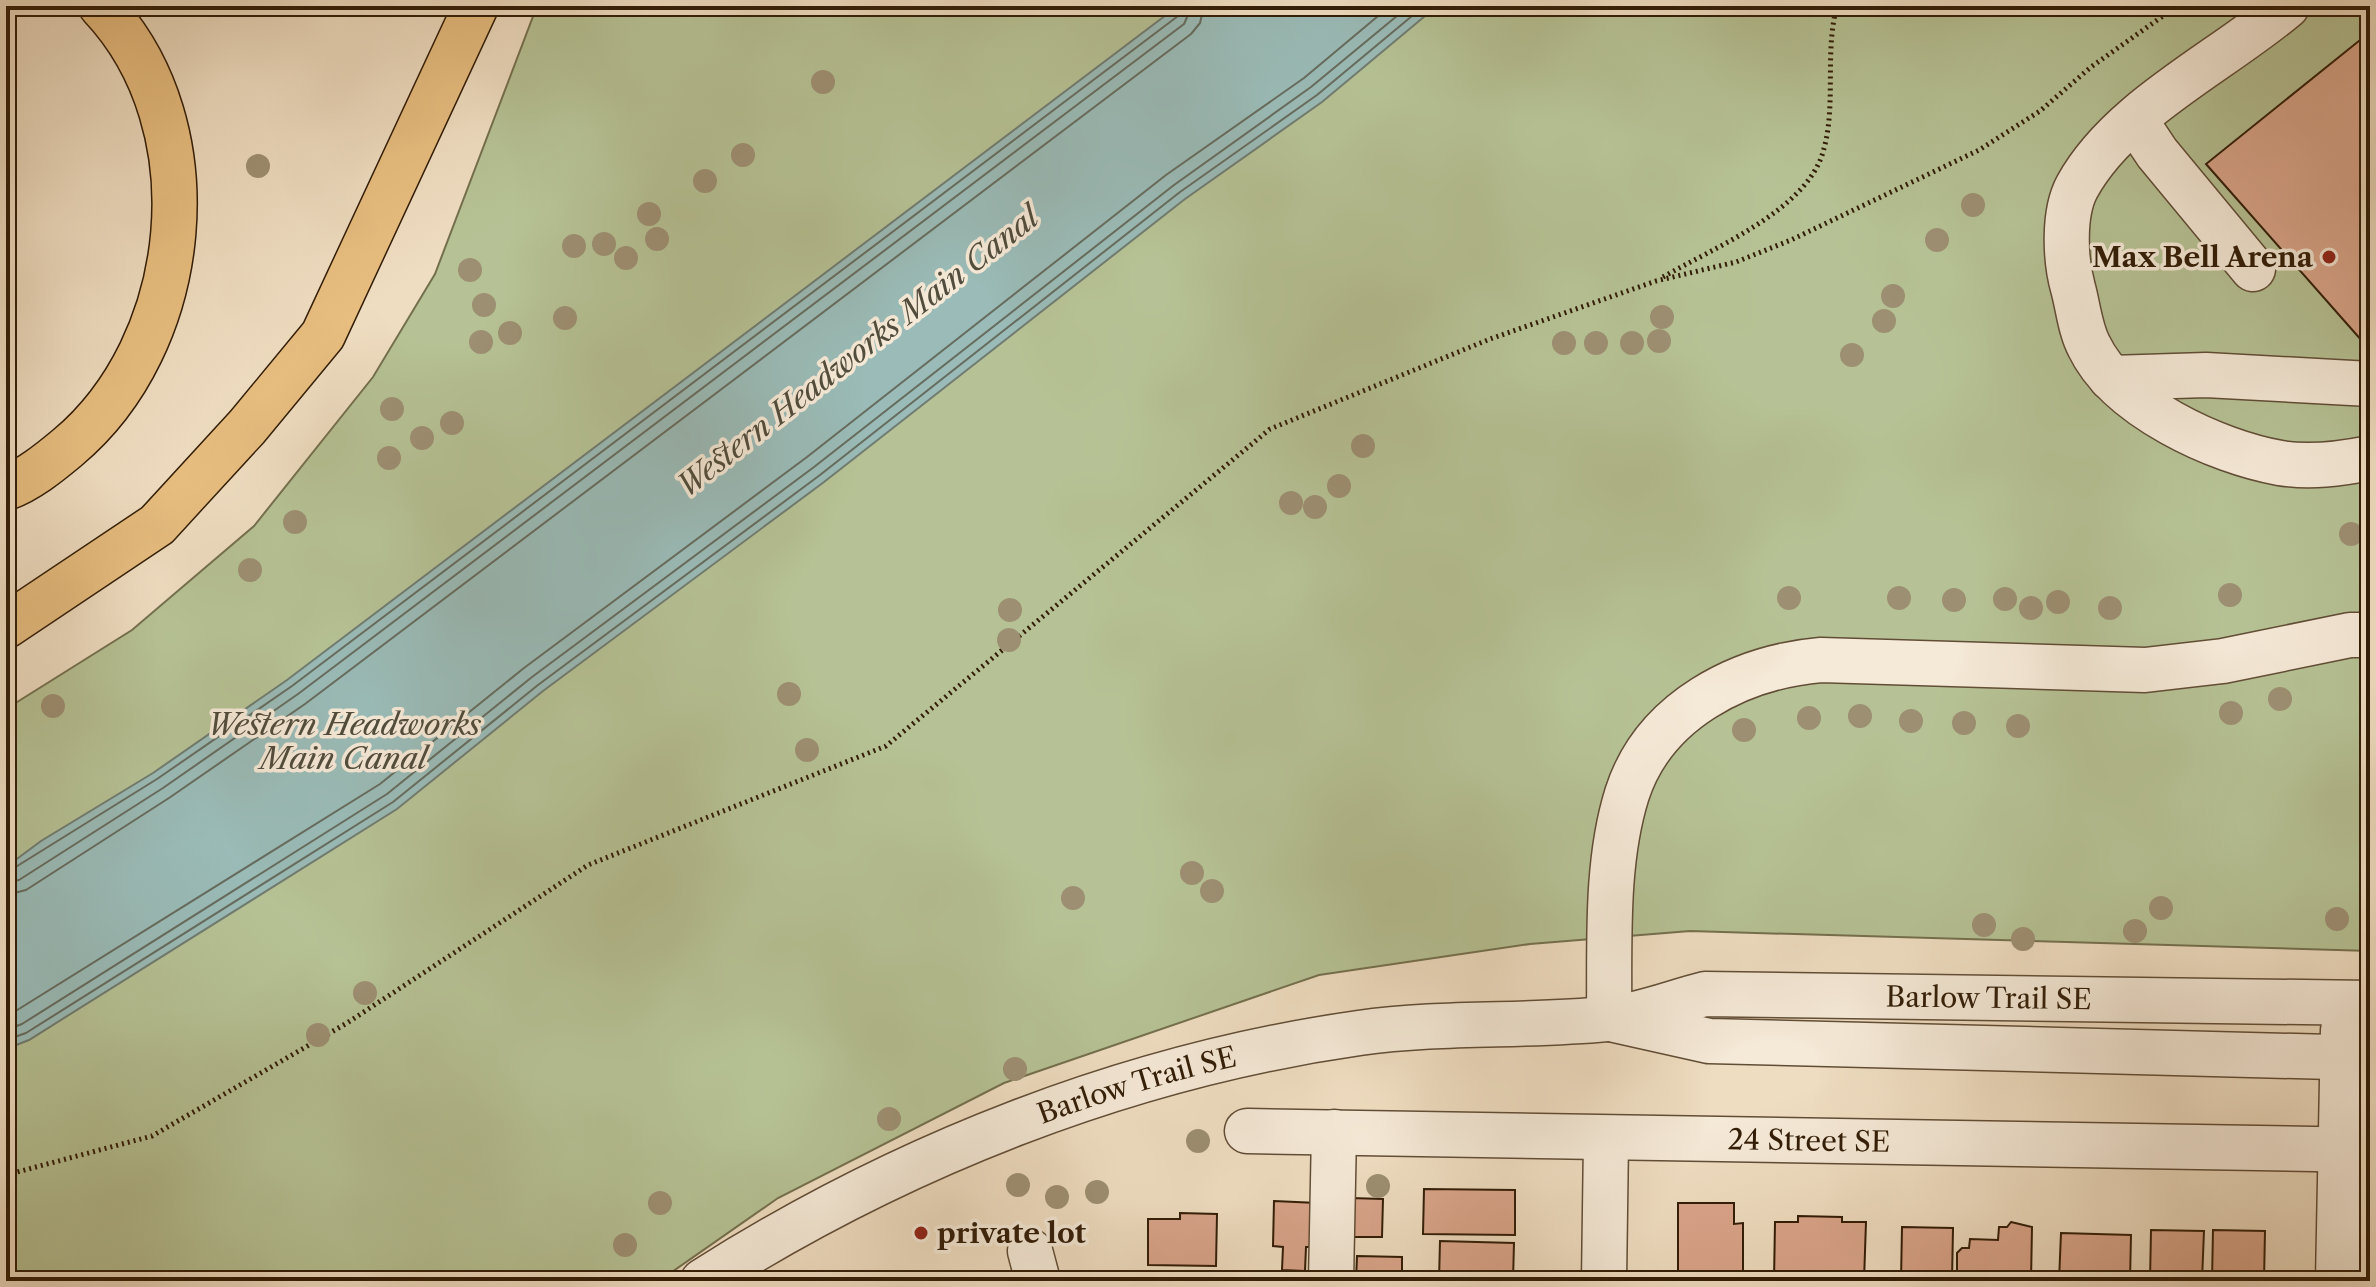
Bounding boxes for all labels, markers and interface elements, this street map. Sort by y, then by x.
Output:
water label: Western Headworks Main Canal [669,197,1049,505]
place label: Max Bell Arena [2092,240,2314,274]
marker: Max Bell Arena [2320,248,2338,266]
water label: Western Headworks Main Canal [207,706,482,777]
street label: Barlow Trail SE [1885,979,2092,1016]
street label: Barlow Trail SE [1033,1039,1240,1131]
street label: 24 Street SE [1727,1122,1891,1159]
place label: private lot [937,1216,1087,1250]
marker: private lot [912,1224,930,1242]

